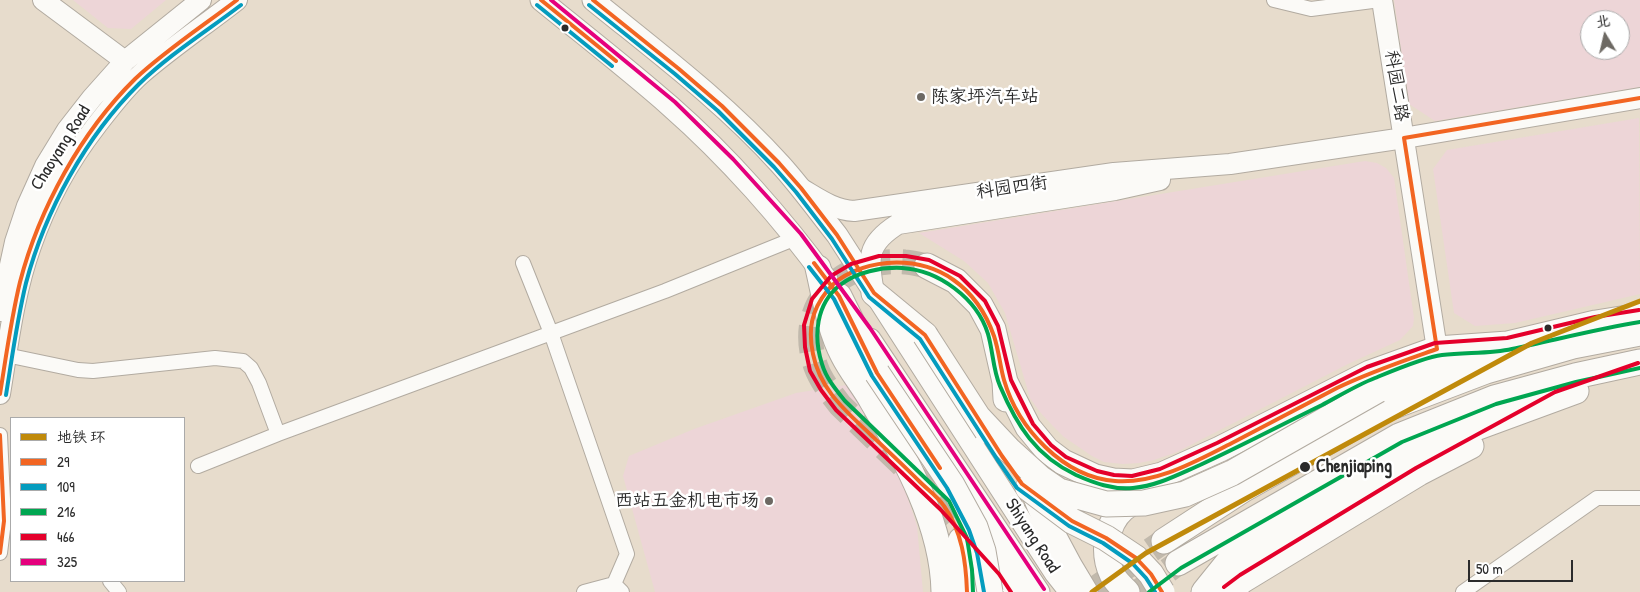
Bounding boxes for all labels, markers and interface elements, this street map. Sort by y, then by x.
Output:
north arrow [1580,10,1630,60]
text: 北 [1594,10,1611,31]
unlabelled marker [560,23,570,33]
street label: 科园二路 [1380,49,1412,123]
place label: 陈家坪汽车站 [931,86,1039,108]
marker: 陈家坪汽车站 [915,91,927,103]
street label: Chaoyang Road [26,101,96,195]
street label: 科园四街 [975,172,1049,204]
unlabelled marker [1543,323,1553,333]
legend [10,417,185,582]
text: 地铁 环 [57,426,105,447]
text: 29 [57,451,70,472]
place label: Chenjiaping [1316,456,1392,478]
marker: Chenjiaping [1298,460,1312,474]
text: 109 [57,476,75,497]
place label: 西站五金机电市场 [615,490,759,512]
marker: 西站五金机电市场 [763,495,775,507]
street label: Shiyang Road [1000,495,1064,577]
text: 216 [57,501,75,522]
text: 466 [57,526,75,547]
scale bar [1470,550,1575,582]
text: 325 [57,551,77,572]
text: 50 m [1476,558,1503,579]

